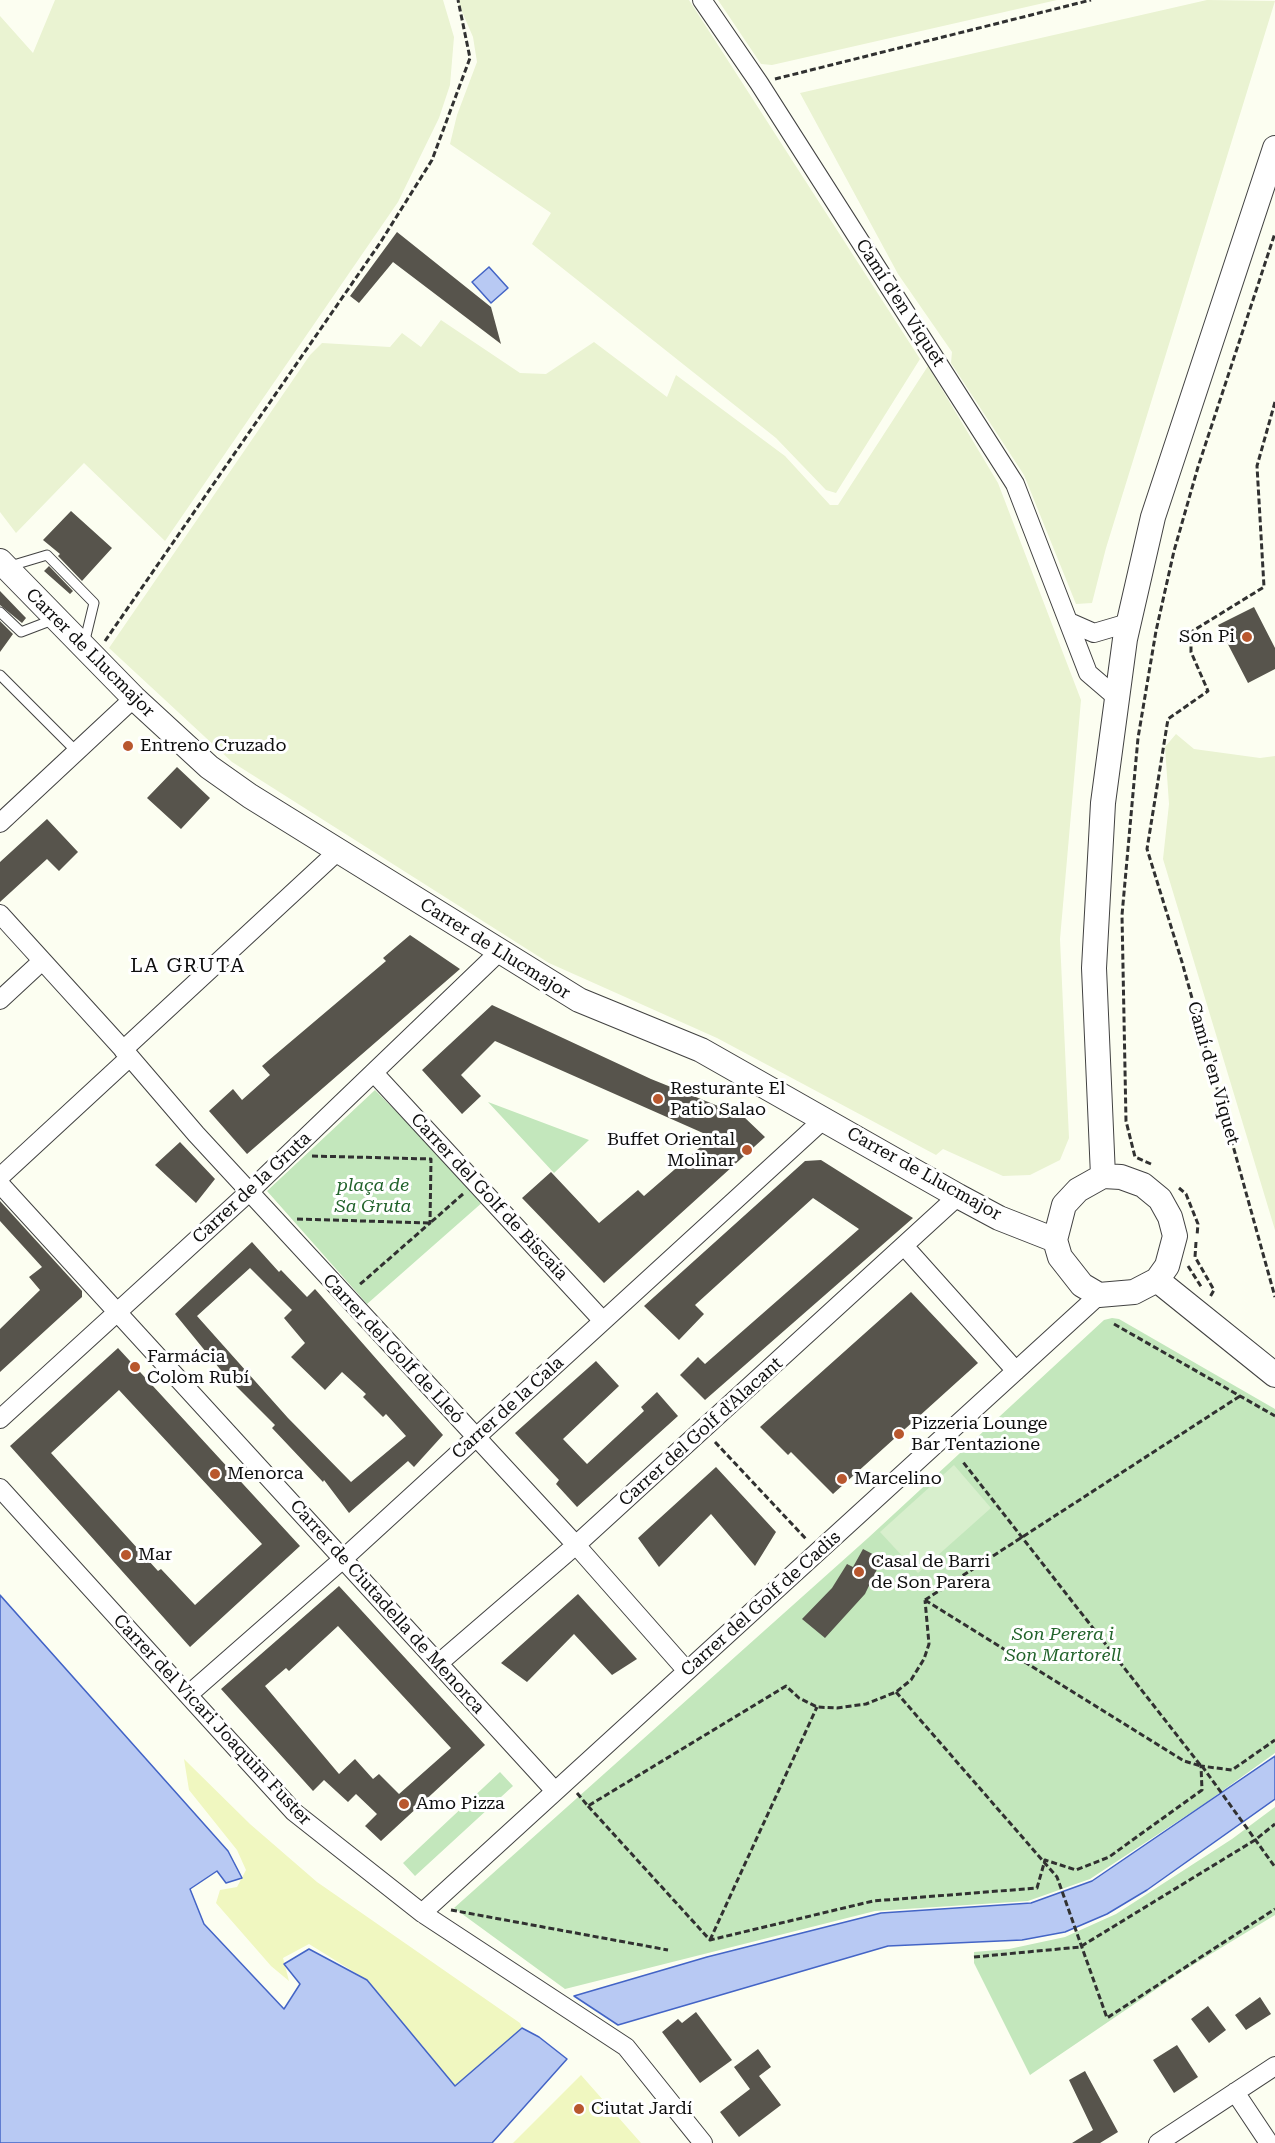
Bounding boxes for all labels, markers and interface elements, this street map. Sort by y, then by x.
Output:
street label: Camí d'en Viquet [851,235,949,371]
street label: Carrer de Llucmajor [21,584,159,722]
place label: Son Pi [1179,626,1235,648]
marker: Son Pi [1240,630,1254,644]
place label: Entreno Cruzado [140,735,286,757]
marker: Entreno Cruzado [121,739,135,753]
street label: Carrer de Llucmajor [416,894,574,1004]
district label: LA GRUTA [130,954,246,978]
street label: Camí d'en Viquet [1182,999,1244,1147]
place label: Resturante El Patio Salao [670,1078,785,1120]
marker: Resturante El Patio Salao [651,1092,665,1106]
street label: Carrer del Golf de Biscaia [406,1109,572,1285]
street label: Carrer de Llucmajor [843,1123,1005,1225]
street label: Carrer de la Gruta [188,1128,316,1248]
place label: Buffet Oriental Molinar [607,1129,735,1172]
marker: Buffet Oriental Molinar [740,1143,754,1157]
park label: plaça de Sa Gruta [335,1175,411,1218]
street label: Carrer del Golf de Lleó [318,1270,468,1428]
place label: Farmácia Colom Rubí [147,1346,249,1388]
street label: Carrer de la Cala [448,1352,568,1464]
street label: Carrer del Golf d'Alacant [615,1353,787,1511]
marker: Farmácia Colom Rubí [128,1360,142,1374]
place label: Pizzeria Lounge Bar Tentazione [911,1413,1047,1456]
marker: Pizzeria Lounge Bar Tentazione [892,1427,906,1441]
place label: Menorca [227,1463,304,1485]
marker: Menorca [208,1467,222,1481]
place label: Marcelino [854,1468,942,1490]
marker: Marcelino [835,1472,849,1486]
street label: Carrer de Ciutadella de Menorca [285,1496,489,1718]
street label: Carrer del Golf de Cadis [677,1527,845,1681]
place label: Mar [138,1544,172,1566]
marker: Mar [119,1548,133,1562]
place label: Casal de Barri de Son Parera [871,1551,991,1594]
marker: Casal de Barri de Son Parera [852,1565,866,1579]
street label: Carrer del Vicari Joaquim Fuster [108,1610,316,1830]
park label: Son Perera i Son Martorell [1005,1624,1121,1666]
place label: Amo Pizza [416,1793,505,1815]
marker: Amo Pizza [397,1797,411,1811]
place label: Ciutat Jardí [591,2098,693,2120]
marker: Ciutat Jardí [572,2102,586,2116]

